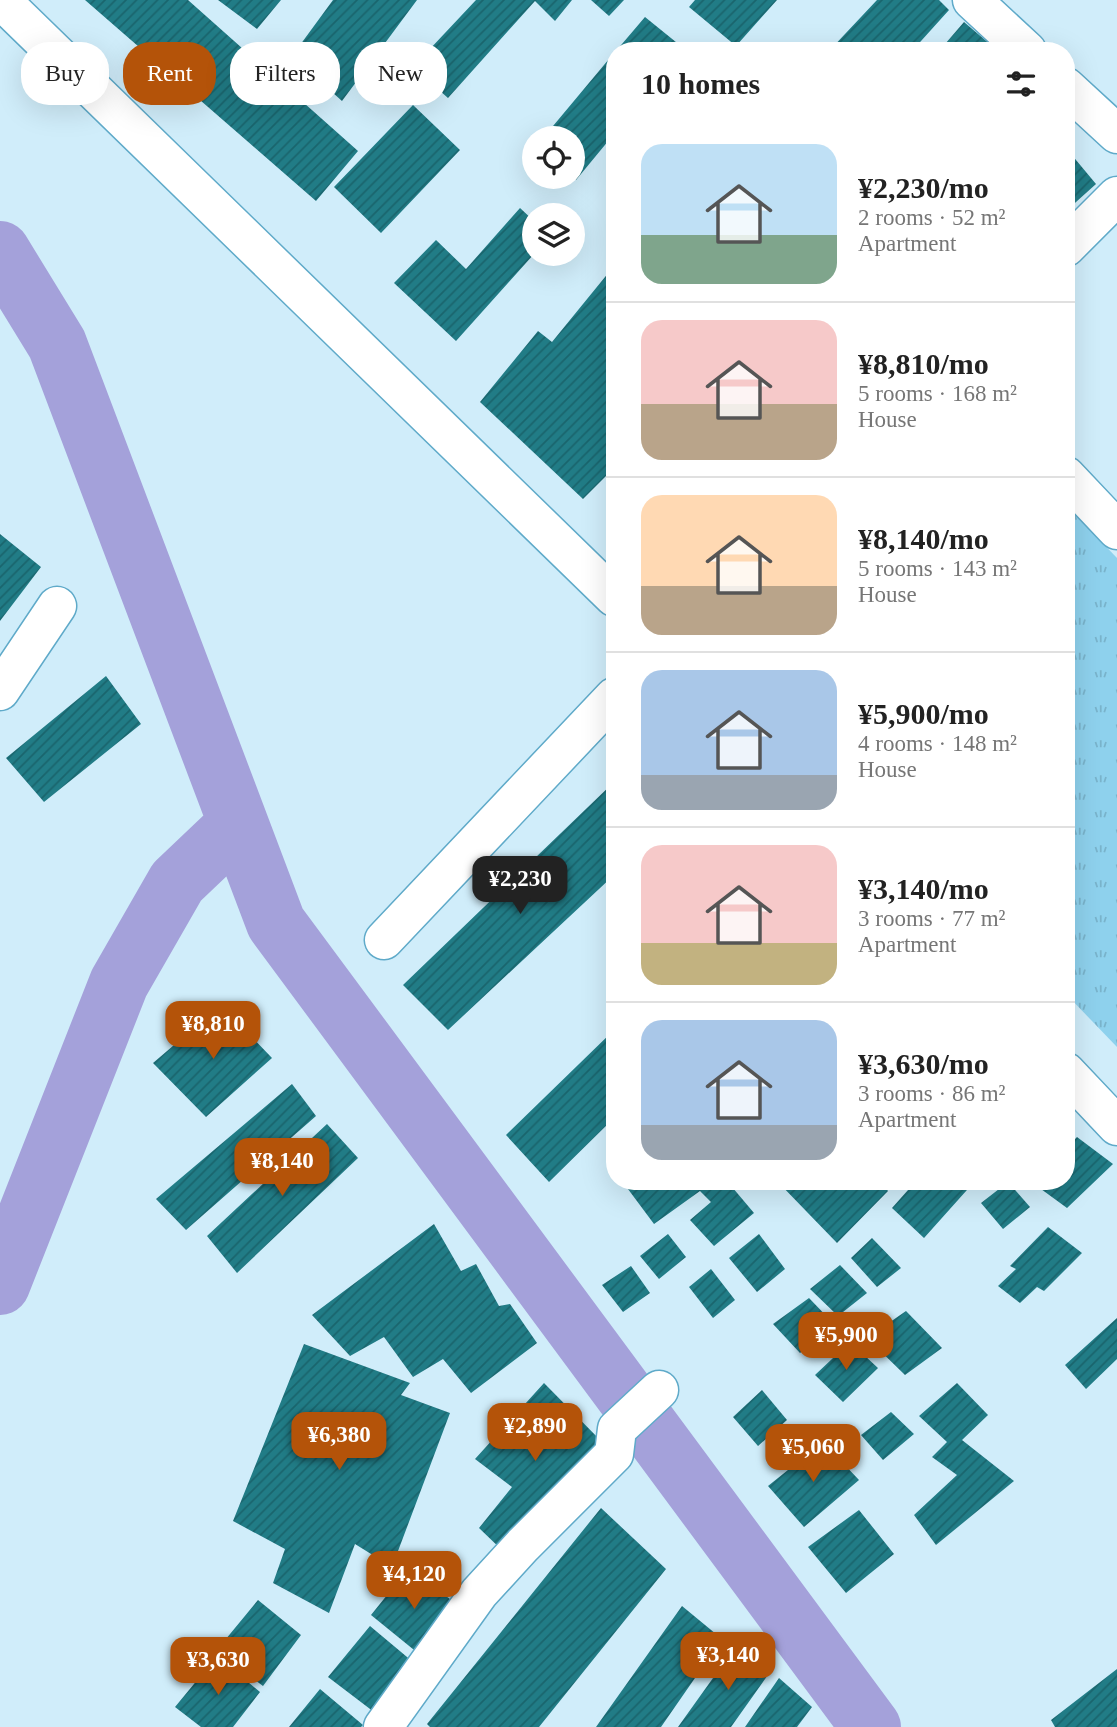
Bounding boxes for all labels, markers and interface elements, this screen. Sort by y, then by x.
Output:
chip: Buy [21,42,109,105]
chip: Rent [123,42,216,105]
chip: Filters [230,42,340,105]
chip: New [354,42,447,105]
icon: filters [1002,65,1040,103]
text: 10 homes [641,67,760,100]
map controls [522,126,585,266]
button: locate [522,126,585,189]
text: ¥2,230/mo [858,171,989,204]
icon: home [697,172,781,256]
button: layers [522,203,585,266]
text: 2 rooms · 52 m² [858,205,1005,230]
text: Apartment [858,231,956,256]
text: ¥8,810/mo [858,347,989,380]
icon: home [697,348,781,432]
text: 5 rooms · 168 m² [858,381,1017,406]
text: House [858,407,917,432]
text: ¥8,140/mo [858,522,989,555]
icon: home [697,523,781,607]
text: 5 rooms · 143 m² [858,556,1017,581]
text: House [858,582,917,607]
text: ¥5,900/mo [858,697,989,730]
icon: home [697,698,781,782]
text: 4 rooms · 148 m² [858,731,1017,756]
text: House [858,757,917,782]
pin: ¥2,230 [463,856,577,916]
text: ¥2,230 [488,866,552,891]
text: ¥3,140/mo [858,872,989,905]
icon: home [697,873,781,957]
text: 3 rooms · 77 m² [858,906,1005,931]
text: Apartment [858,932,956,957]
pin: ¥8,810 [156,1002,270,1061]
text: ¥8,810 [181,1011,245,1036]
text: ¥3,630/mo [858,1047,989,1080]
icon: home [697,1048,781,1132]
text: 3 rooms · 86 m² [858,1081,1005,1106]
text: Apartment [858,1107,956,1132]
pin: ¥8,140 [225,1138,339,1198]
text: ¥8,140 [250,1148,314,1173]
pin: ¥5,900 [789,1312,903,1372]
text: ¥5,900 [814,1322,878,1347]
pin: ¥2,890 [478,1404,592,1463]
pin: ¥6,380 [282,1412,396,1472]
text: ¥2,890 [503,1413,567,1438]
text: ¥6,380 [307,1422,371,1447]
pin: ¥5,060 [756,1424,870,1484]
text: ¥5,060 [781,1434,845,1459]
pin: ¥4,120 [357,1552,471,1611]
text: ¥4,120 [382,1561,446,1586]
pin: ¥3,140 [671,1632,785,1692]
pin: ¥3,630 [161,1638,275,1697]
text: ¥3,140 [696,1642,760,1667]
text: ¥3,630 [186,1647,250,1672]

